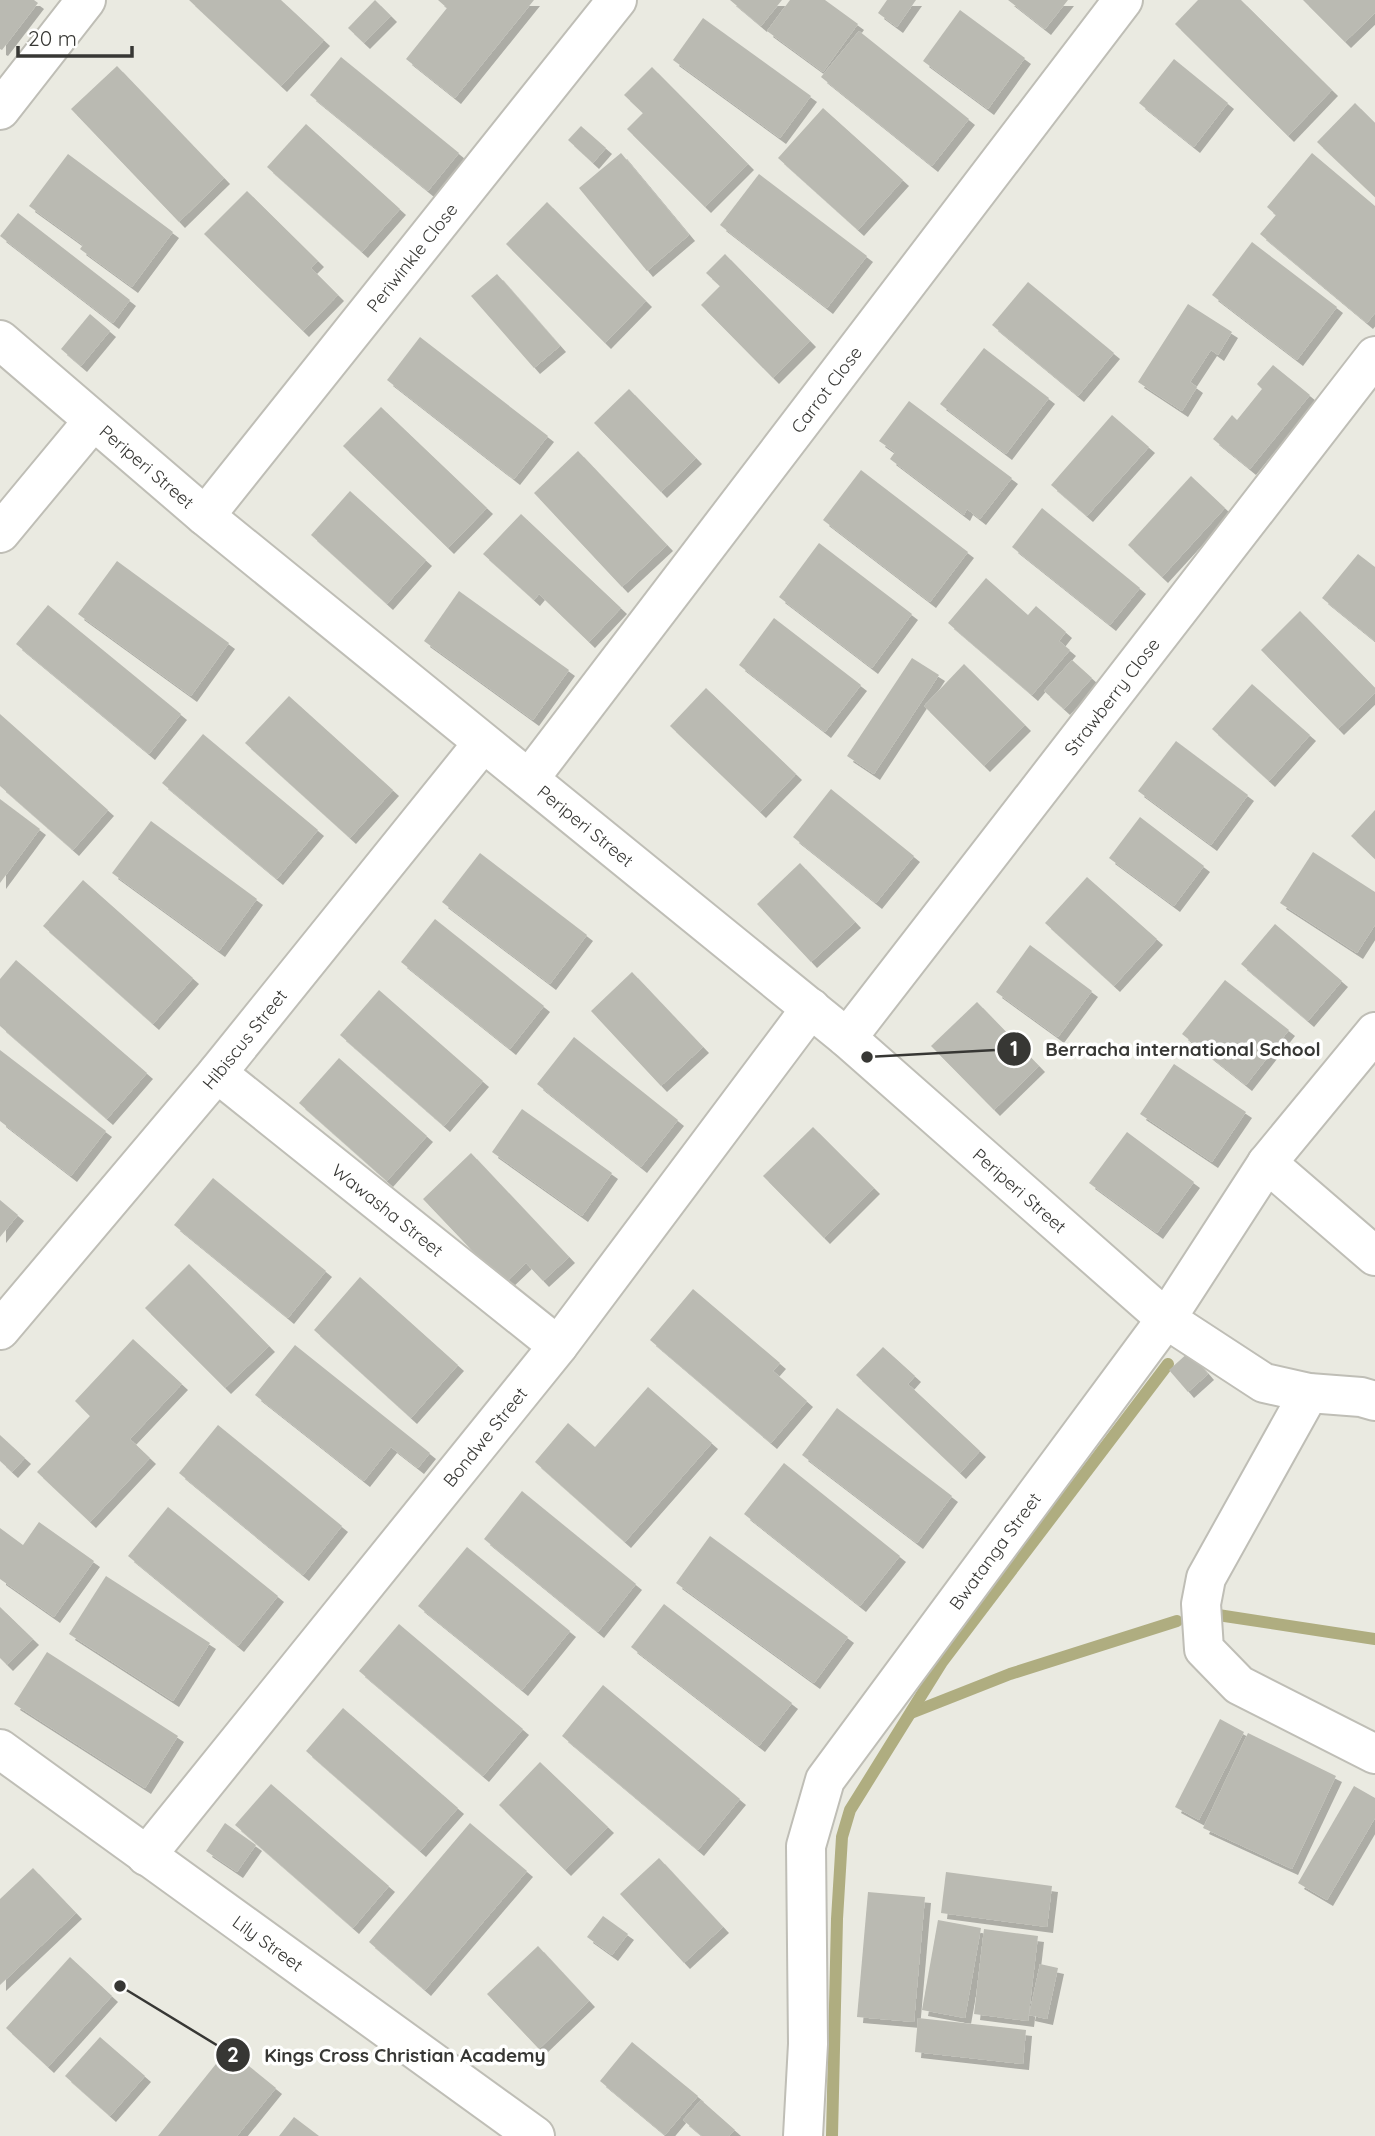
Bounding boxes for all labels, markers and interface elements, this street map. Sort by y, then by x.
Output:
scale bar [18,14,131,58]
text: 20 m [28,25,77,51]
street label: Periwinkle Close [361,198,462,317]
street label: Carrot Close [786,341,867,437]
street label: Periperi Street [95,419,199,513]
street label: Strawberry Close [1059,633,1164,760]
street label: Periperi Street [533,780,639,872]
street label: Hibiscus Street [197,984,292,1094]
callout: Berracha international School [997,1029,1335,1069]
text: 1 [1010,1035,1018,1061]
text: Berracha international School [1045,1037,1321,1061]
street label: Periperi Street [968,1143,1072,1238]
street label: Wawasha Street [328,1158,448,1261]
street label: Bondwe Street [438,1382,532,1491]
street label: Bwatanga Street [944,1488,1045,1614]
street label: Lily Street [228,1910,308,1976]
callout: Kings Cross Christian Academy [216,2035,560,2075]
text: 2 [227,2041,239,2067]
text: Kings Cross Christian Academy [264,2043,546,2067]

